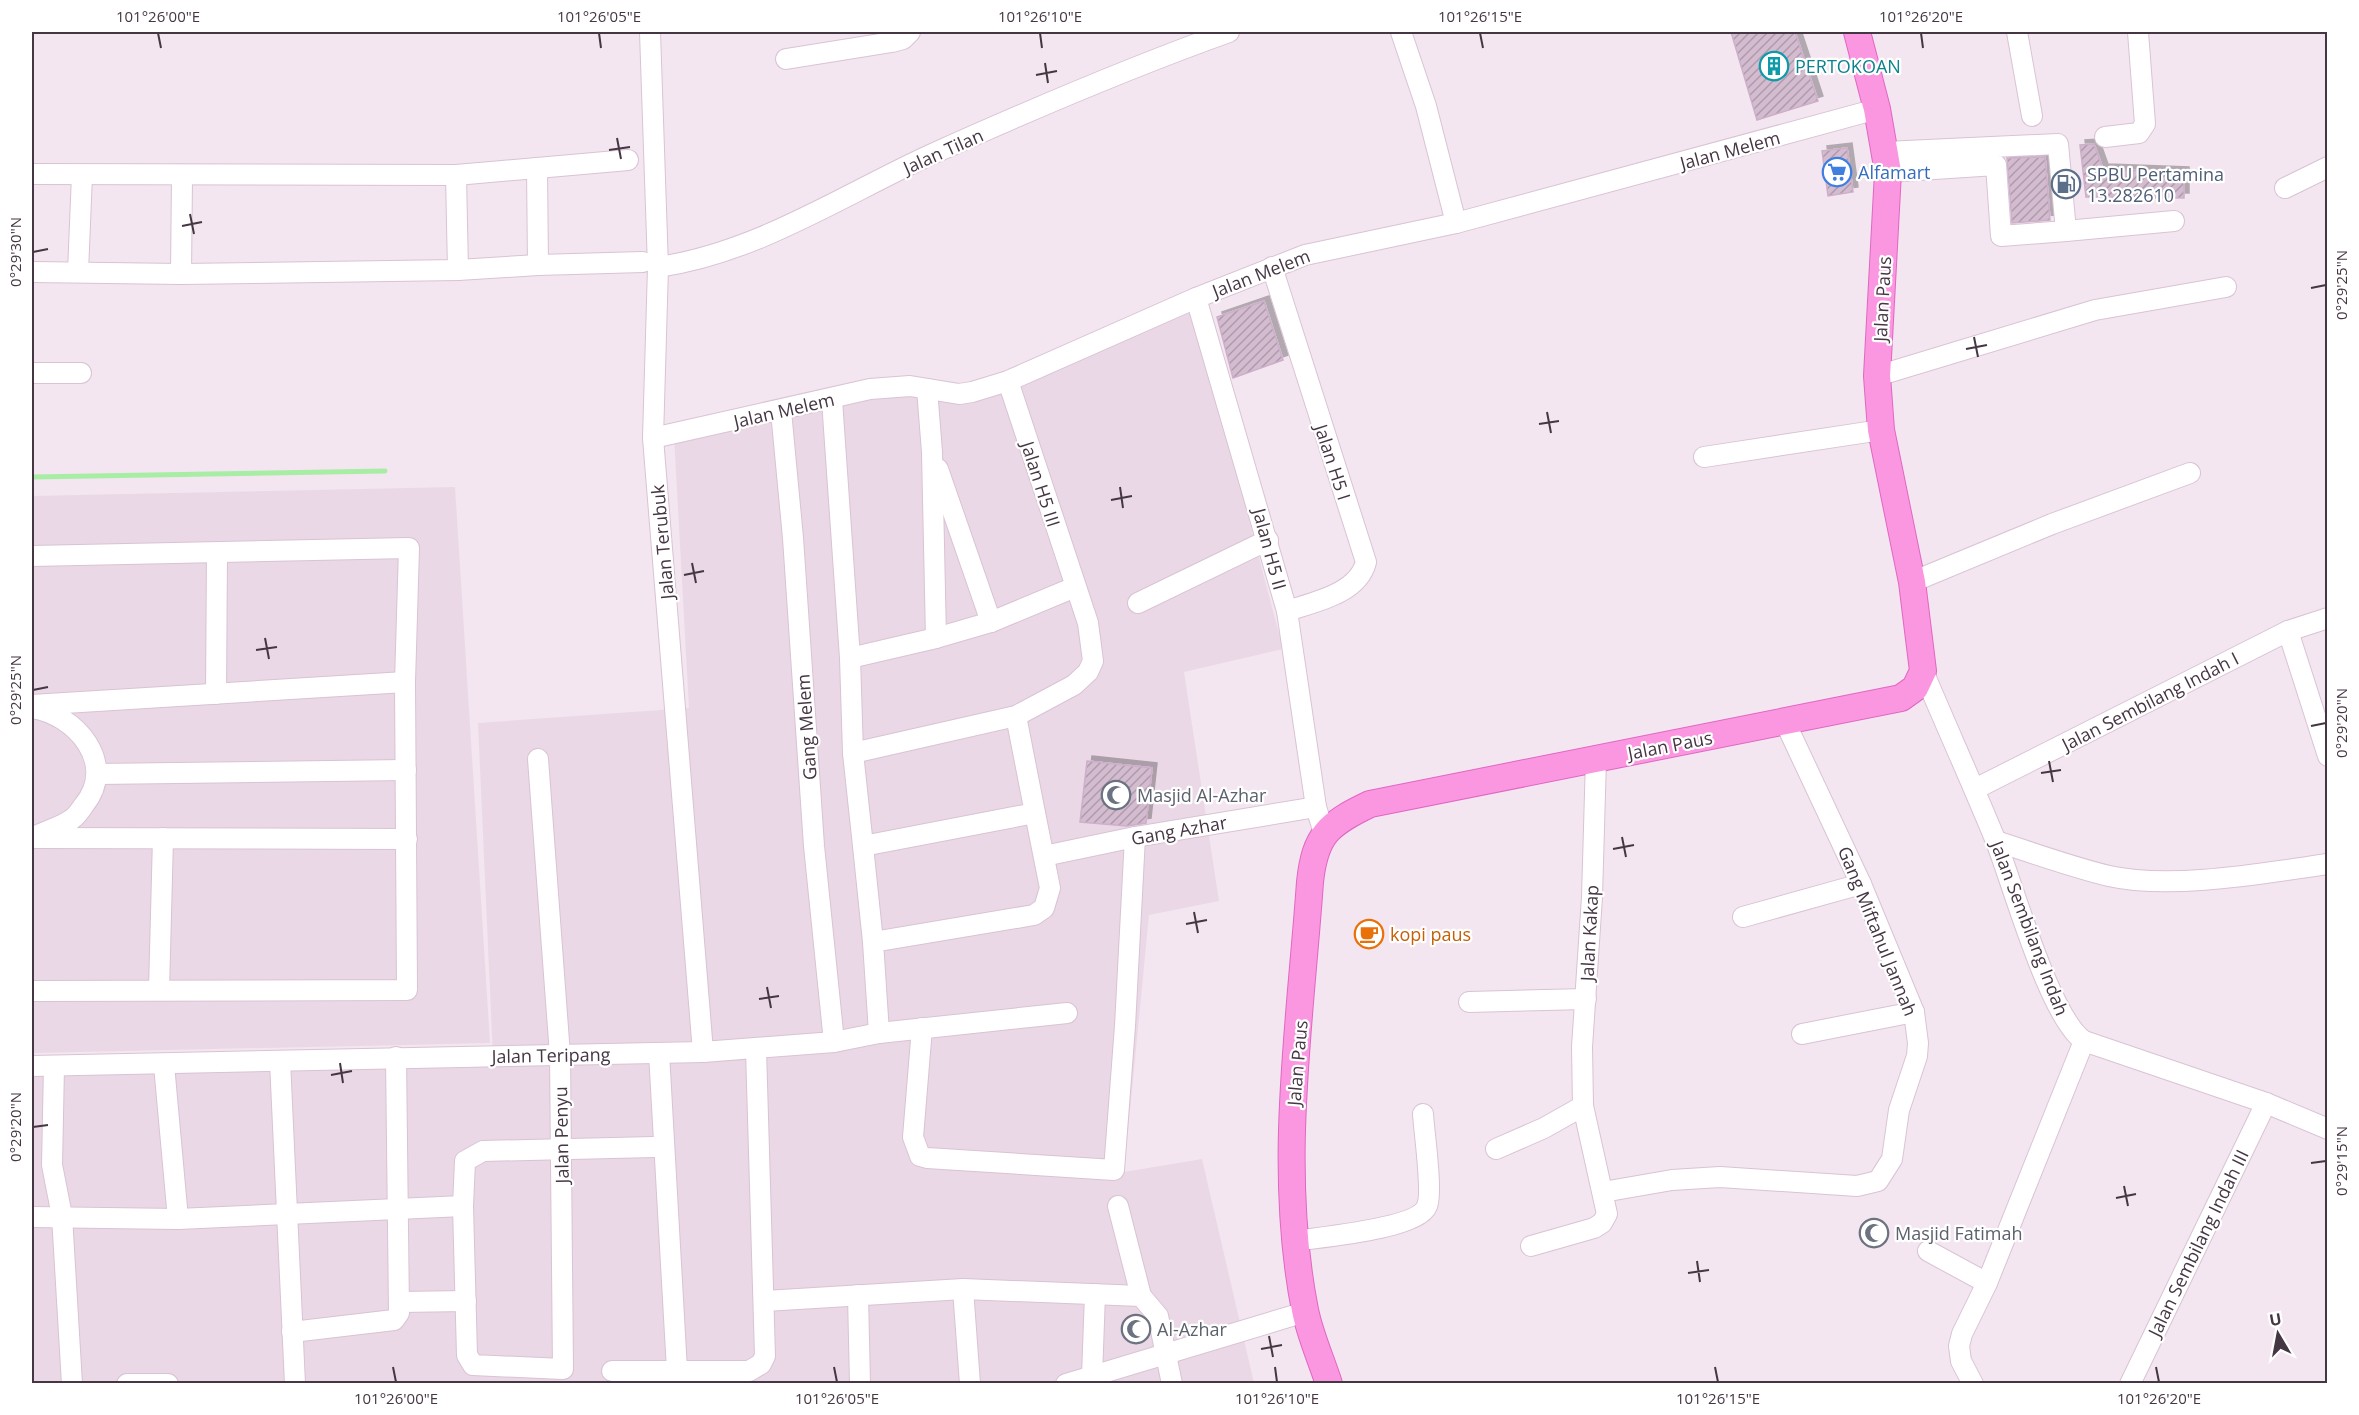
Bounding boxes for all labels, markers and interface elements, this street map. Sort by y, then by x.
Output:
text: 101°26'00"E [116,6,200,26]
text: 101°26'05"E [557,6,641,26]
text: 101°26'10"E [998,6,1082,26]
text: 101°26'15"E [1438,6,1522,26]
text: 101°26'20"E [1879,6,1963,26]
building icon: PERTOKOAN [1758,50,1790,82]
place label: PERTOKOAN [1795,54,1901,78]
street label: Jalan Tilan [897,123,987,180]
street label: Jalan Melem [1675,125,1783,175]
supermarket icon: Alfamart [1821,156,1853,188]
place label: Alfamart [1858,160,1930,184]
place label: SPBU Pertamina 13.282610 [2087,162,2224,207]
fuel station icon: SPBU Pertamina 13.282610 [2050,168,2082,200]
text: 0°29'30"N [5,217,25,287]
street label: Jalan Melem [1207,243,1313,303]
text: 0°29'25"N [2331,250,2351,320]
street label: Jalan Paus [1868,256,1896,344]
street label: Jalan Melem [729,387,837,434]
street label: Jalan H5 I [1309,419,1357,503]
street label: Jalan H5 III [1015,436,1066,530]
street label: Jalan Terubuk [645,483,679,602]
street label: Jalan H5 II [1247,504,1292,592]
street label: Jalan Sembilang Indah I [2056,646,2242,757]
text: 0°29'25"N [5,655,25,725]
street label: Gang Melem [790,673,822,781]
text: 0°29'20"N [2331,688,2351,758]
street label: Jalan Paus [1624,725,1714,765]
mosque icon: Masjid Al-Azhar [1100,779,1132,811]
place label: Masjid Al-Azhar [1137,783,1267,807]
street label: Gang Azhar [1129,810,1229,850]
street label: Jalan Sembilang Indah [1985,835,2074,1019]
street label: Gang Miftahul Jannah [1833,843,1923,1019]
street label: Jalan Kakap [1574,884,1604,984]
cafe icon: kopi paus [1353,918,1385,950]
place label: kopi paus [1390,922,1471,946]
street label: Jalan Paus [1281,1019,1313,1109]
street label: Jalan Teripang [489,1042,611,1068]
street label: Jalan Penyu [548,1086,574,1186]
text: 0°29'20"N [5,1092,25,1162]
text: 0°29'15"N [2331,1126,2351,1196]
street label: Jalan Sembilang Indah III [2141,1146,2254,1342]
mosque icon: Masjid Fatimah [1858,1217,1890,1249]
place label: Masjid Fatimah [1895,1221,2023,1245]
north arrow [2248,1304,2308,1364]
text: U [2268,1307,2283,1331]
mosque icon: Al-Azhar [1120,1313,1152,1345]
place label: Al-Azhar [1157,1317,1228,1341]
text: 101°26'00"E [354,1388,438,1408]
text: 101°26'05"E [795,1388,879,1408]
text: 101°26'10"E [1235,1388,1319,1408]
text: 101°26'15"E [1676,1388,1760,1408]
text: 101°26'20"E [2117,1388,2201,1408]

